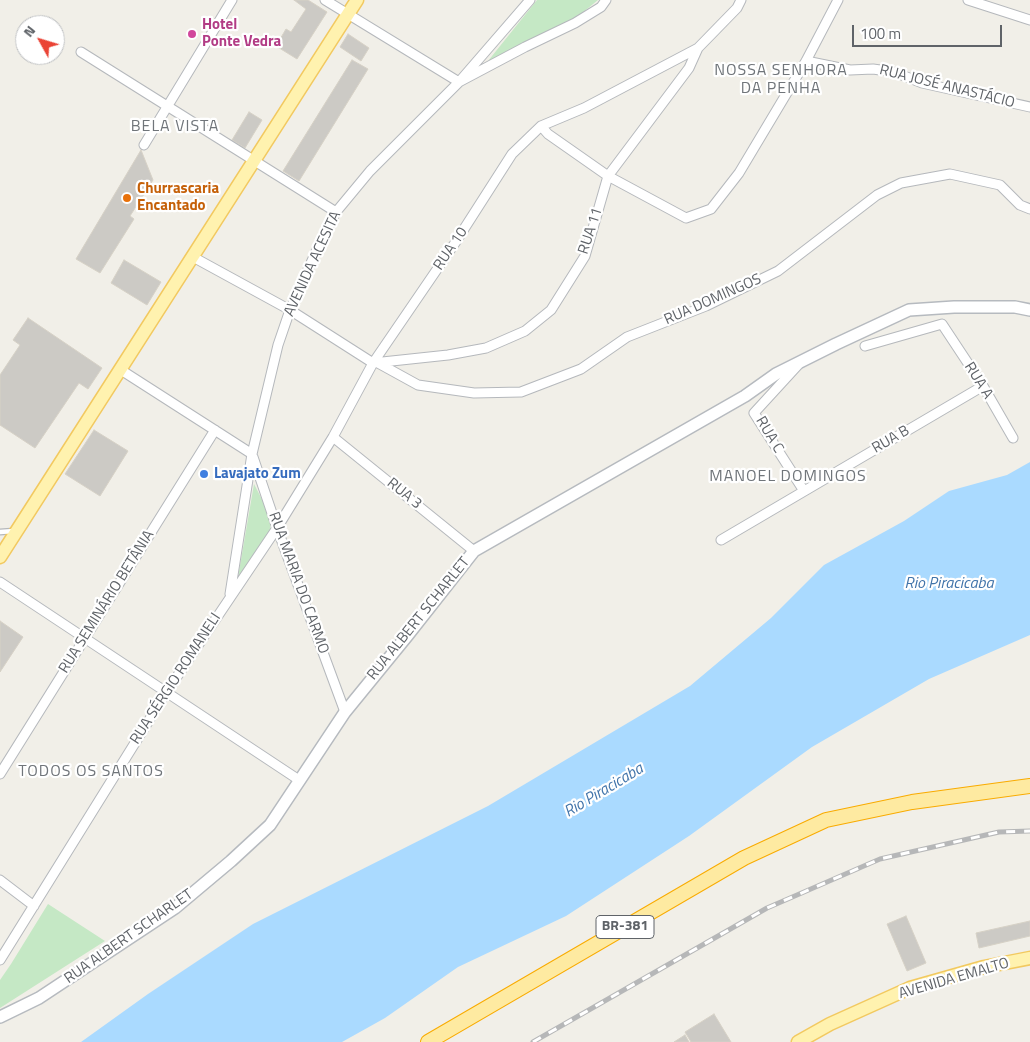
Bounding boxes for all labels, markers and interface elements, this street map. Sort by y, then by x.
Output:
north arrow [15,15,65,65]
scale bar [855,15,1005,47]
place label: Hotel Ponte Vedra [202,16,281,51]
text: N [18,21,40,41]
text: 100 m [860,22,901,45]
marker: Hotel Ponte Vedra [186,28,198,40]
district label: NOSSA SENHORA DA PENHA [713,61,849,99]
street label: RUA JOSÉ ANASTÁCIO [878,61,1016,113]
district label: BELA VISTA [129,117,221,137]
place label: Churrascaria Encantado [137,180,219,215]
marker: Churrascaria Encantado [121,192,133,204]
street label: RUA 11 [575,205,607,257]
street label: AVENIDA ACESITA [281,208,345,320]
street label: RUA 10 [430,224,472,274]
street label: RUA DOMINGOS [662,271,764,329]
street label: RUA A [960,359,996,403]
street label: RUA C [751,414,787,456]
street label: RUA B [869,422,913,458]
place label: Lavajato Zum [214,465,301,483]
district label: MANOEL DOMINGOS [707,467,869,487]
marker: Lavajato Zum [198,468,210,480]
street label: RUA 3 [383,475,425,513]
street label: RUA MARIA DO CARMO [264,510,332,656]
street label: RUA SEMINÁRIO BETÂNIA [56,527,158,677]
street label: RUA ALBERT SCHARLET [364,554,474,684]
water label: Rio Piracicaba [905,574,993,594]
street label: RUA SÉRGIO ROMANELI [127,610,225,748]
water label: Rio Piracicaba [561,760,647,822]
district label: TODOS OS SANTOS [16,762,166,782]
street label: RUA ALBERT SCHARLET [61,886,197,988]
road number: BR-381 [596,916,654,939]
street label: AVENIDA EMALTO [897,955,1011,1003]

